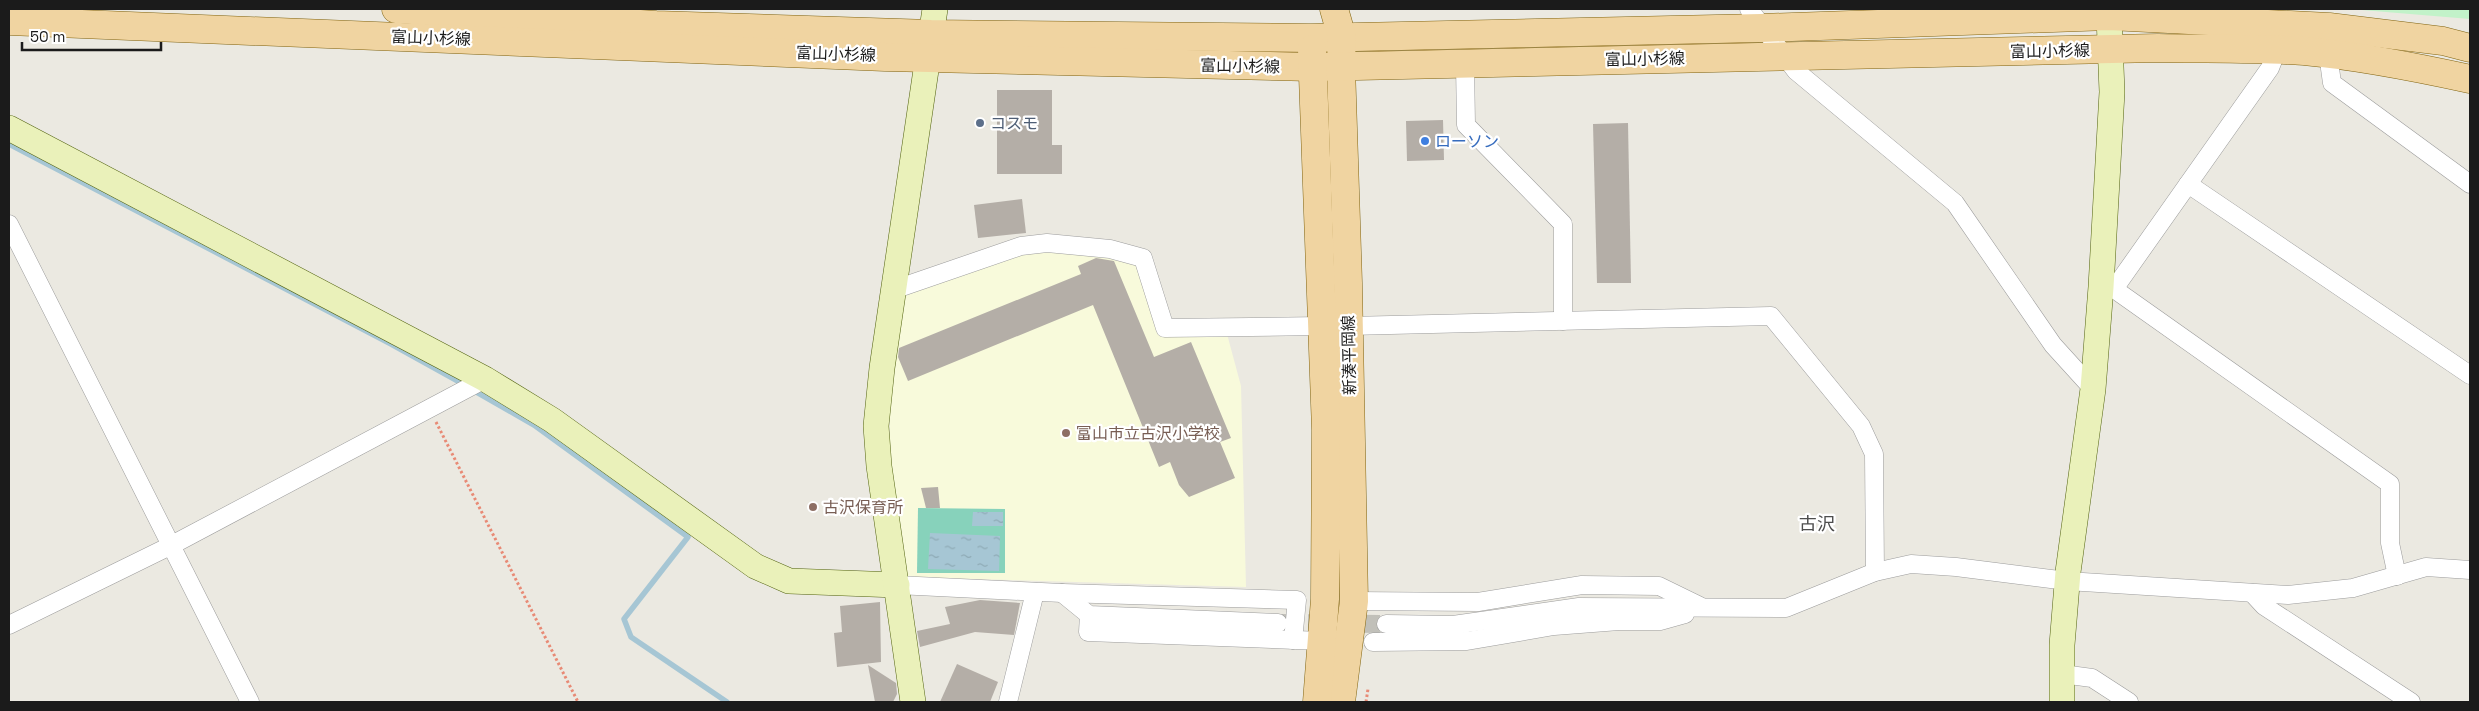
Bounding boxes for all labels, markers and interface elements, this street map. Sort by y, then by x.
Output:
scale bar [22,20,161,52]
street label: 富山小杉線 [391,26,471,50]
text: 50 m [30,27,65,46]
street label: 富山小杉線 [2010,40,2090,62]
street label: 富山小杉線 [796,42,876,66]
street label: 富山小杉線 [1605,48,1685,70]
street label: 富山小杉線 [1200,55,1280,77]
place label: コスモ [990,113,1038,134]
marker: コスモ [974,117,986,129]
place label: ローソン [1435,131,1499,152]
marker: ローソン [1419,135,1431,147]
street label: 新湊平岡線 [1338,315,1360,395]
place label: 富山市立古沢小学校 [1076,423,1220,444]
marker: 富山市立古沢小学校 [1060,427,1072,439]
place label: 古沢保育所 [823,497,903,518]
marker: 古沢保育所 [807,501,819,513]
district label: 古沢 [1799,512,1835,535]

